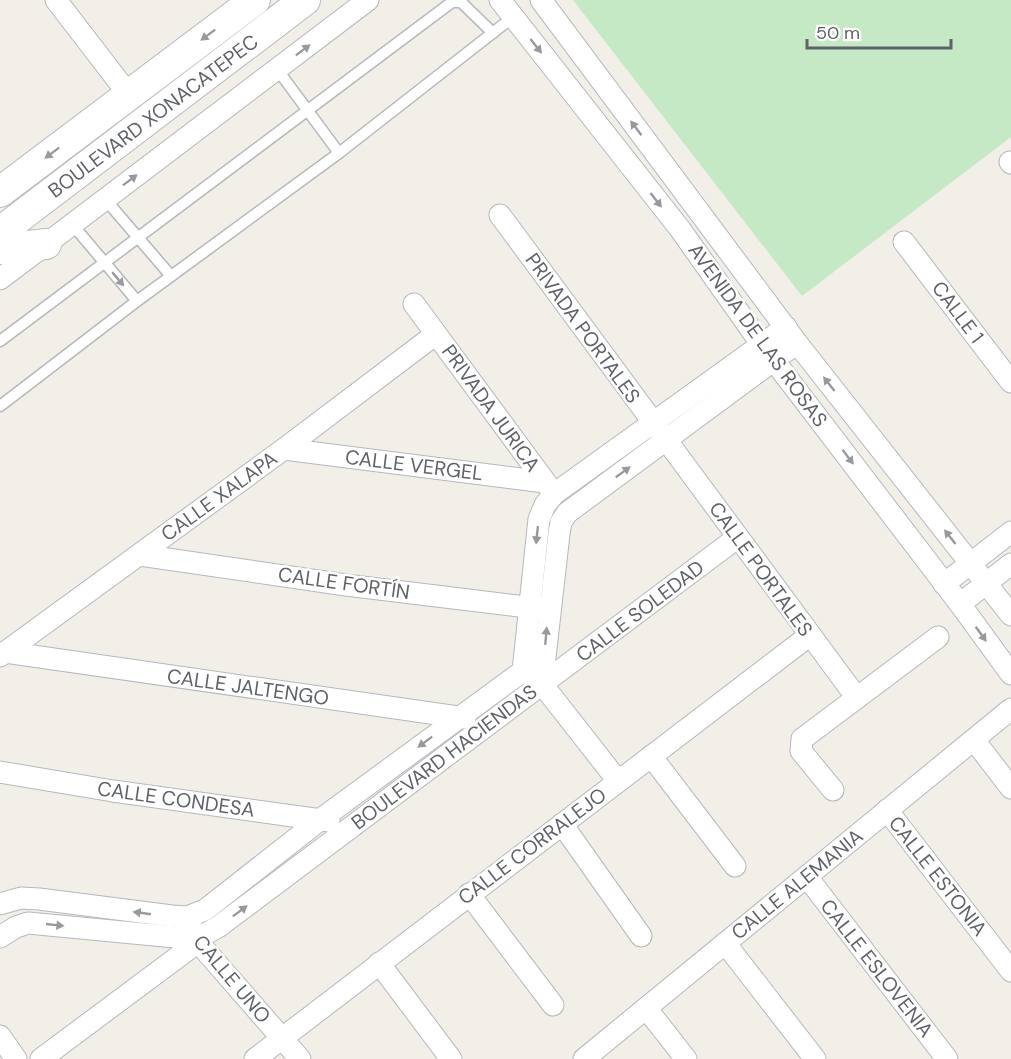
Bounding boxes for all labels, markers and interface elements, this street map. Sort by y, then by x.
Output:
scale bar [807,12,951,50]
text: 50 m [816,21,860,45]
street label: BOULEVARD XONACATEPEC [43,28,263,204]
one-way arrow [200,29,216,42]
one-way arrow [529,38,542,54]
one-way arrow [295,44,310,56]
one-way arrow [631,120,643,135]
one-way arrow [45,146,60,158]
one-way arrow [122,174,138,186]
one-way arrow [650,192,662,207]
street label: AVENIDA DE LAS ROSAS [683,238,833,432]
street label: PRIVADA PORTALES [520,248,646,408]
one-way arrow [111,271,124,286]
street label: CALLE 1 [926,276,990,348]
street label: PRIVADA JURICA [436,339,546,477]
one-way arrow [823,376,836,392]
street label: CALLE VERGEL [344,444,484,486]
street label: CALLE XALAPA [156,445,282,547]
one-way arrow [842,449,854,465]
one-way arrow [614,466,630,478]
street label: CALLE PORTALES [703,497,819,641]
one-way arrow [533,525,542,544]
one-way arrow [943,529,956,545]
street label: CALLE SOLEDAD [571,554,709,668]
street label: CALLE FORTÍN [276,561,412,605]
one-way arrow [541,626,551,645]
one-way arrow [975,626,987,641]
street label: CALLE JALTENGO [165,663,331,711]
street label: BOULEVARD HACIENDAS [346,679,542,835]
one-way arrow [418,736,434,748]
street label: CALLE CONDESA [96,775,256,823]
street label: CALLE CORRALEJO [453,782,611,910]
street label: CALLE ESTONIA [883,811,993,941]
street label: CALLE ALEMANIA [726,823,868,945]
street label: CALLE ESLOVENIA [815,894,939,1042]
one-way arrow [232,904,248,917]
one-way arrow [132,908,151,917]
one-way arrow [45,920,64,930]
street label: CALLE UNO [188,930,276,1028]

